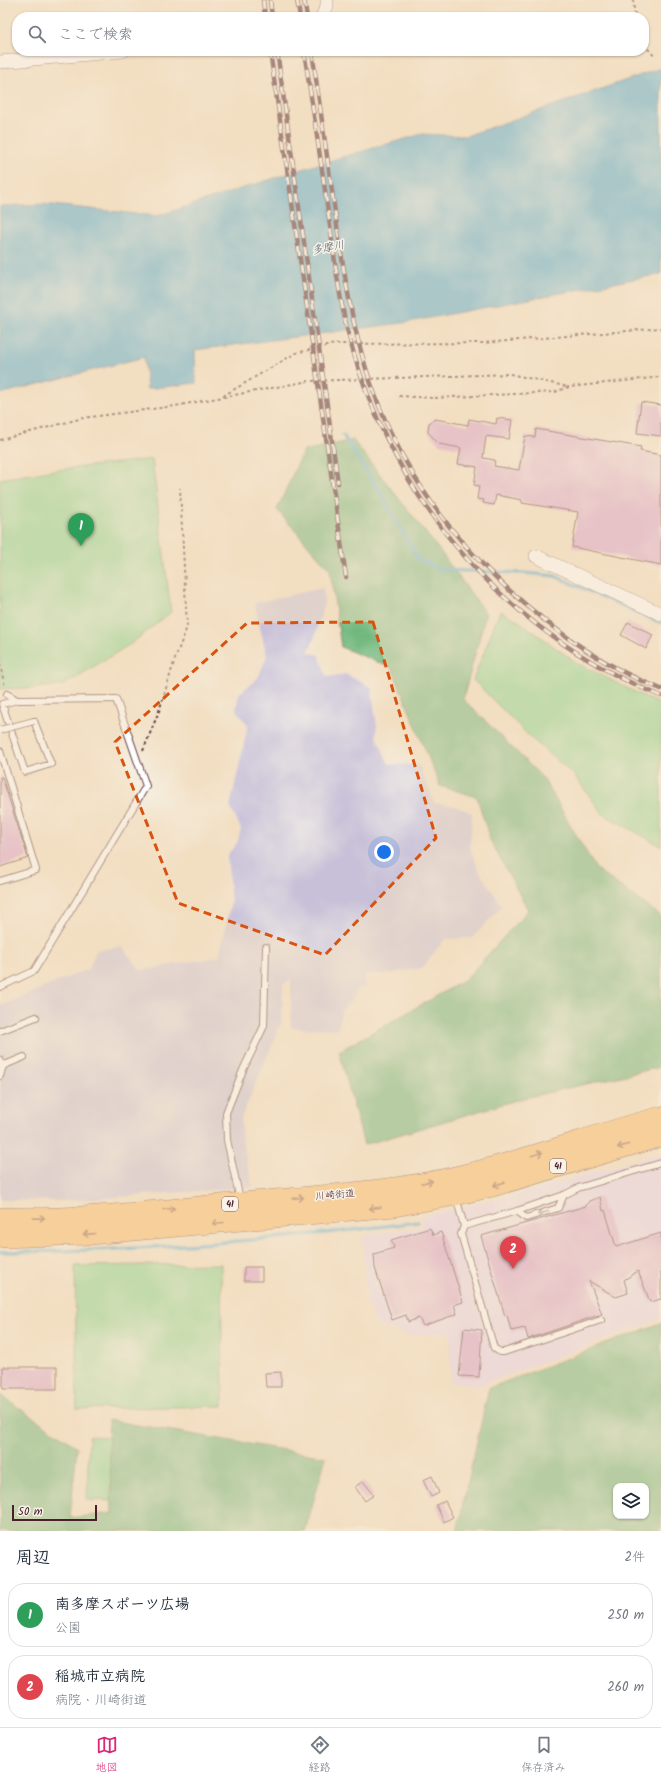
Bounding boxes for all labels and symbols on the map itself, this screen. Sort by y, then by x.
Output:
water label: 多摩川 [310,236,346,260]
pin: 1 [68,513,94,546]
your location [374,842,394,862]
one-way arrow [617,1143,630,1150]
one-way arrow [530,1150,543,1157]
road number: 41 [550,1159,566,1173]
one-way arrow [420,1178,433,1186]
one-way arrow [493,1181,506,1188]
street label: 川崎街道 [314,1185,356,1205]
one-way arrow [291,1194,304,1201]
road number: 41 [222,1197,238,1211]
one-way arrow [369,1204,382,1212]
one-way arrow [162,1206,175,1213]
one-way arrow [537,1210,550,1217]
one-way arrow [32,1214,45,1222]
one-way arrow [212,1219,225,1226]
one-way arrow [83,1231,96,1238]
pin: 2 [500,1236,526,1269]
scale bar [12,1503,97,1522]

